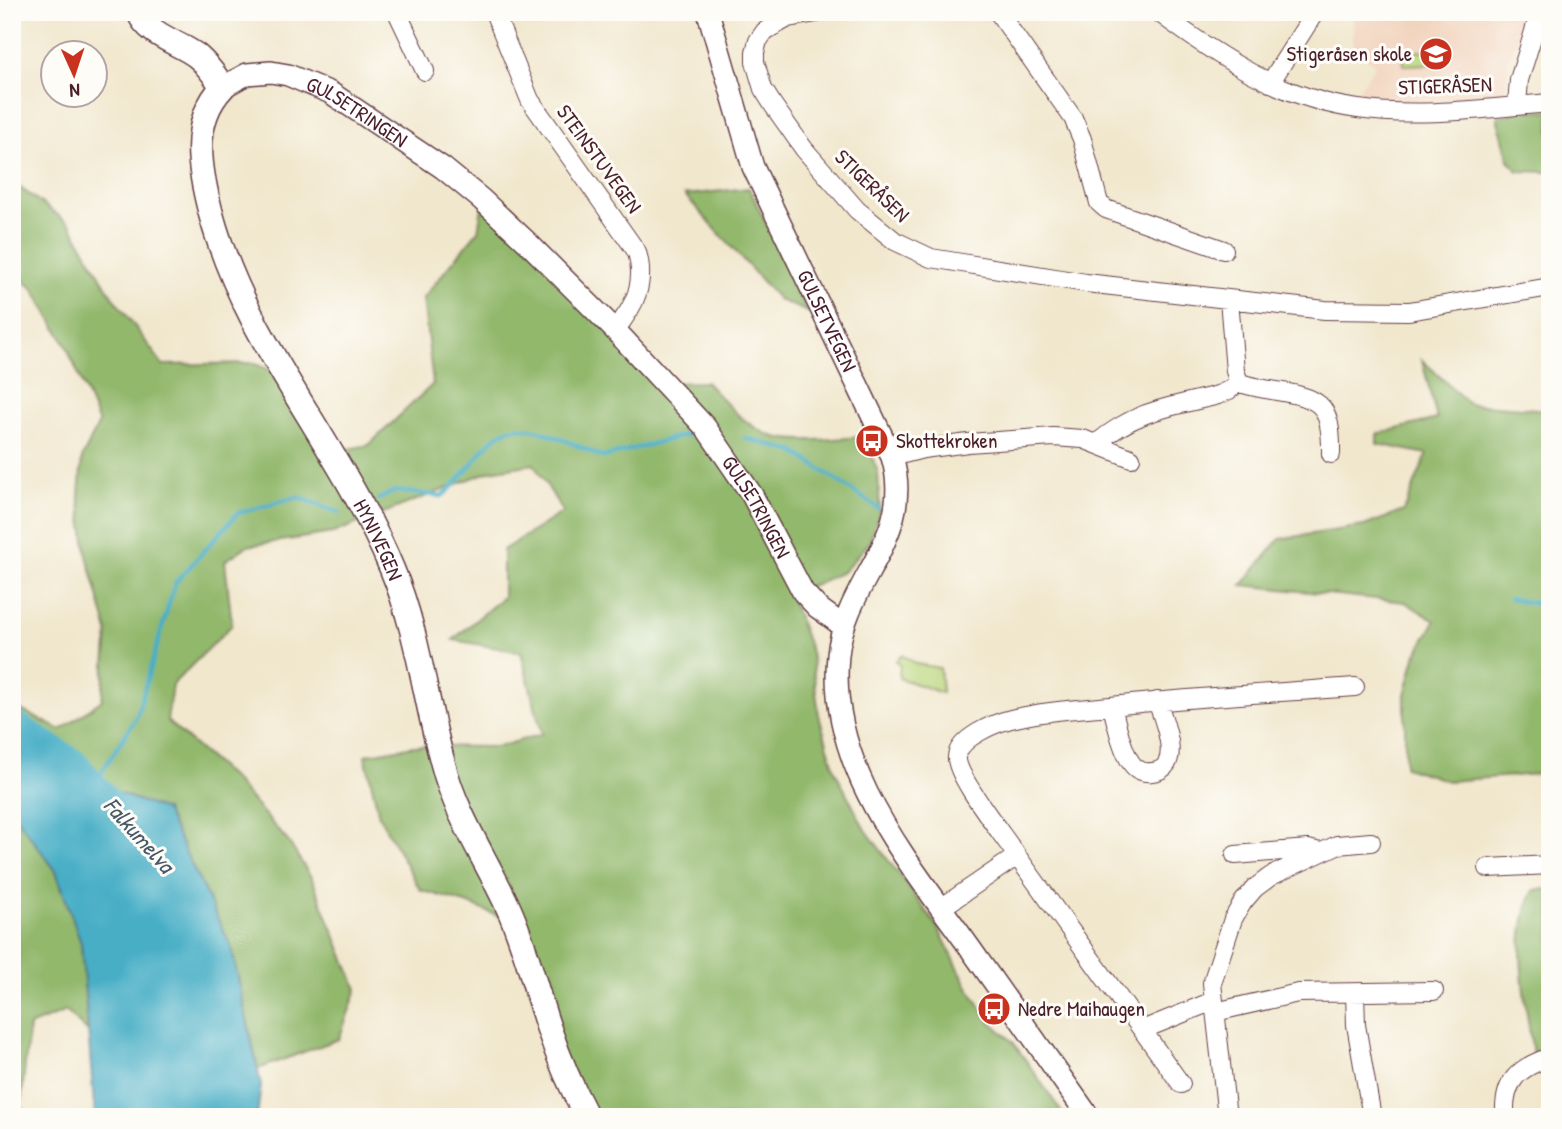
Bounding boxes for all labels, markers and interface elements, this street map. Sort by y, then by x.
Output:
school or university icon: Stigeråsen skole [1417,35,1455,73]
north arrow [38,38,108,108]
place label: Stigeråsen skole [1286,39,1412,68]
street label: GULSETRINGEN [302,69,413,154]
street label: STIGERÅSEN [1398,69,1492,102]
text: N [69,78,81,104]
street label: STEINSTUVEGEN [550,99,649,219]
street label: STIGERÅSEN [829,143,916,229]
street label: GULSETVEGEN [790,265,864,376]
bus stop icon: Skottekroken [853,422,891,460]
place label: Skottekroken [896,426,997,455]
street label: GULSETRINGEN [715,450,798,563]
street label: HYNIVEGEN [347,494,410,585]
water label: Falkumelva [97,790,183,881]
bus stop icon: Nedre Maihaugen [975,990,1013,1028]
place label: Nedre Maihaugen [1018,994,1145,1023]

